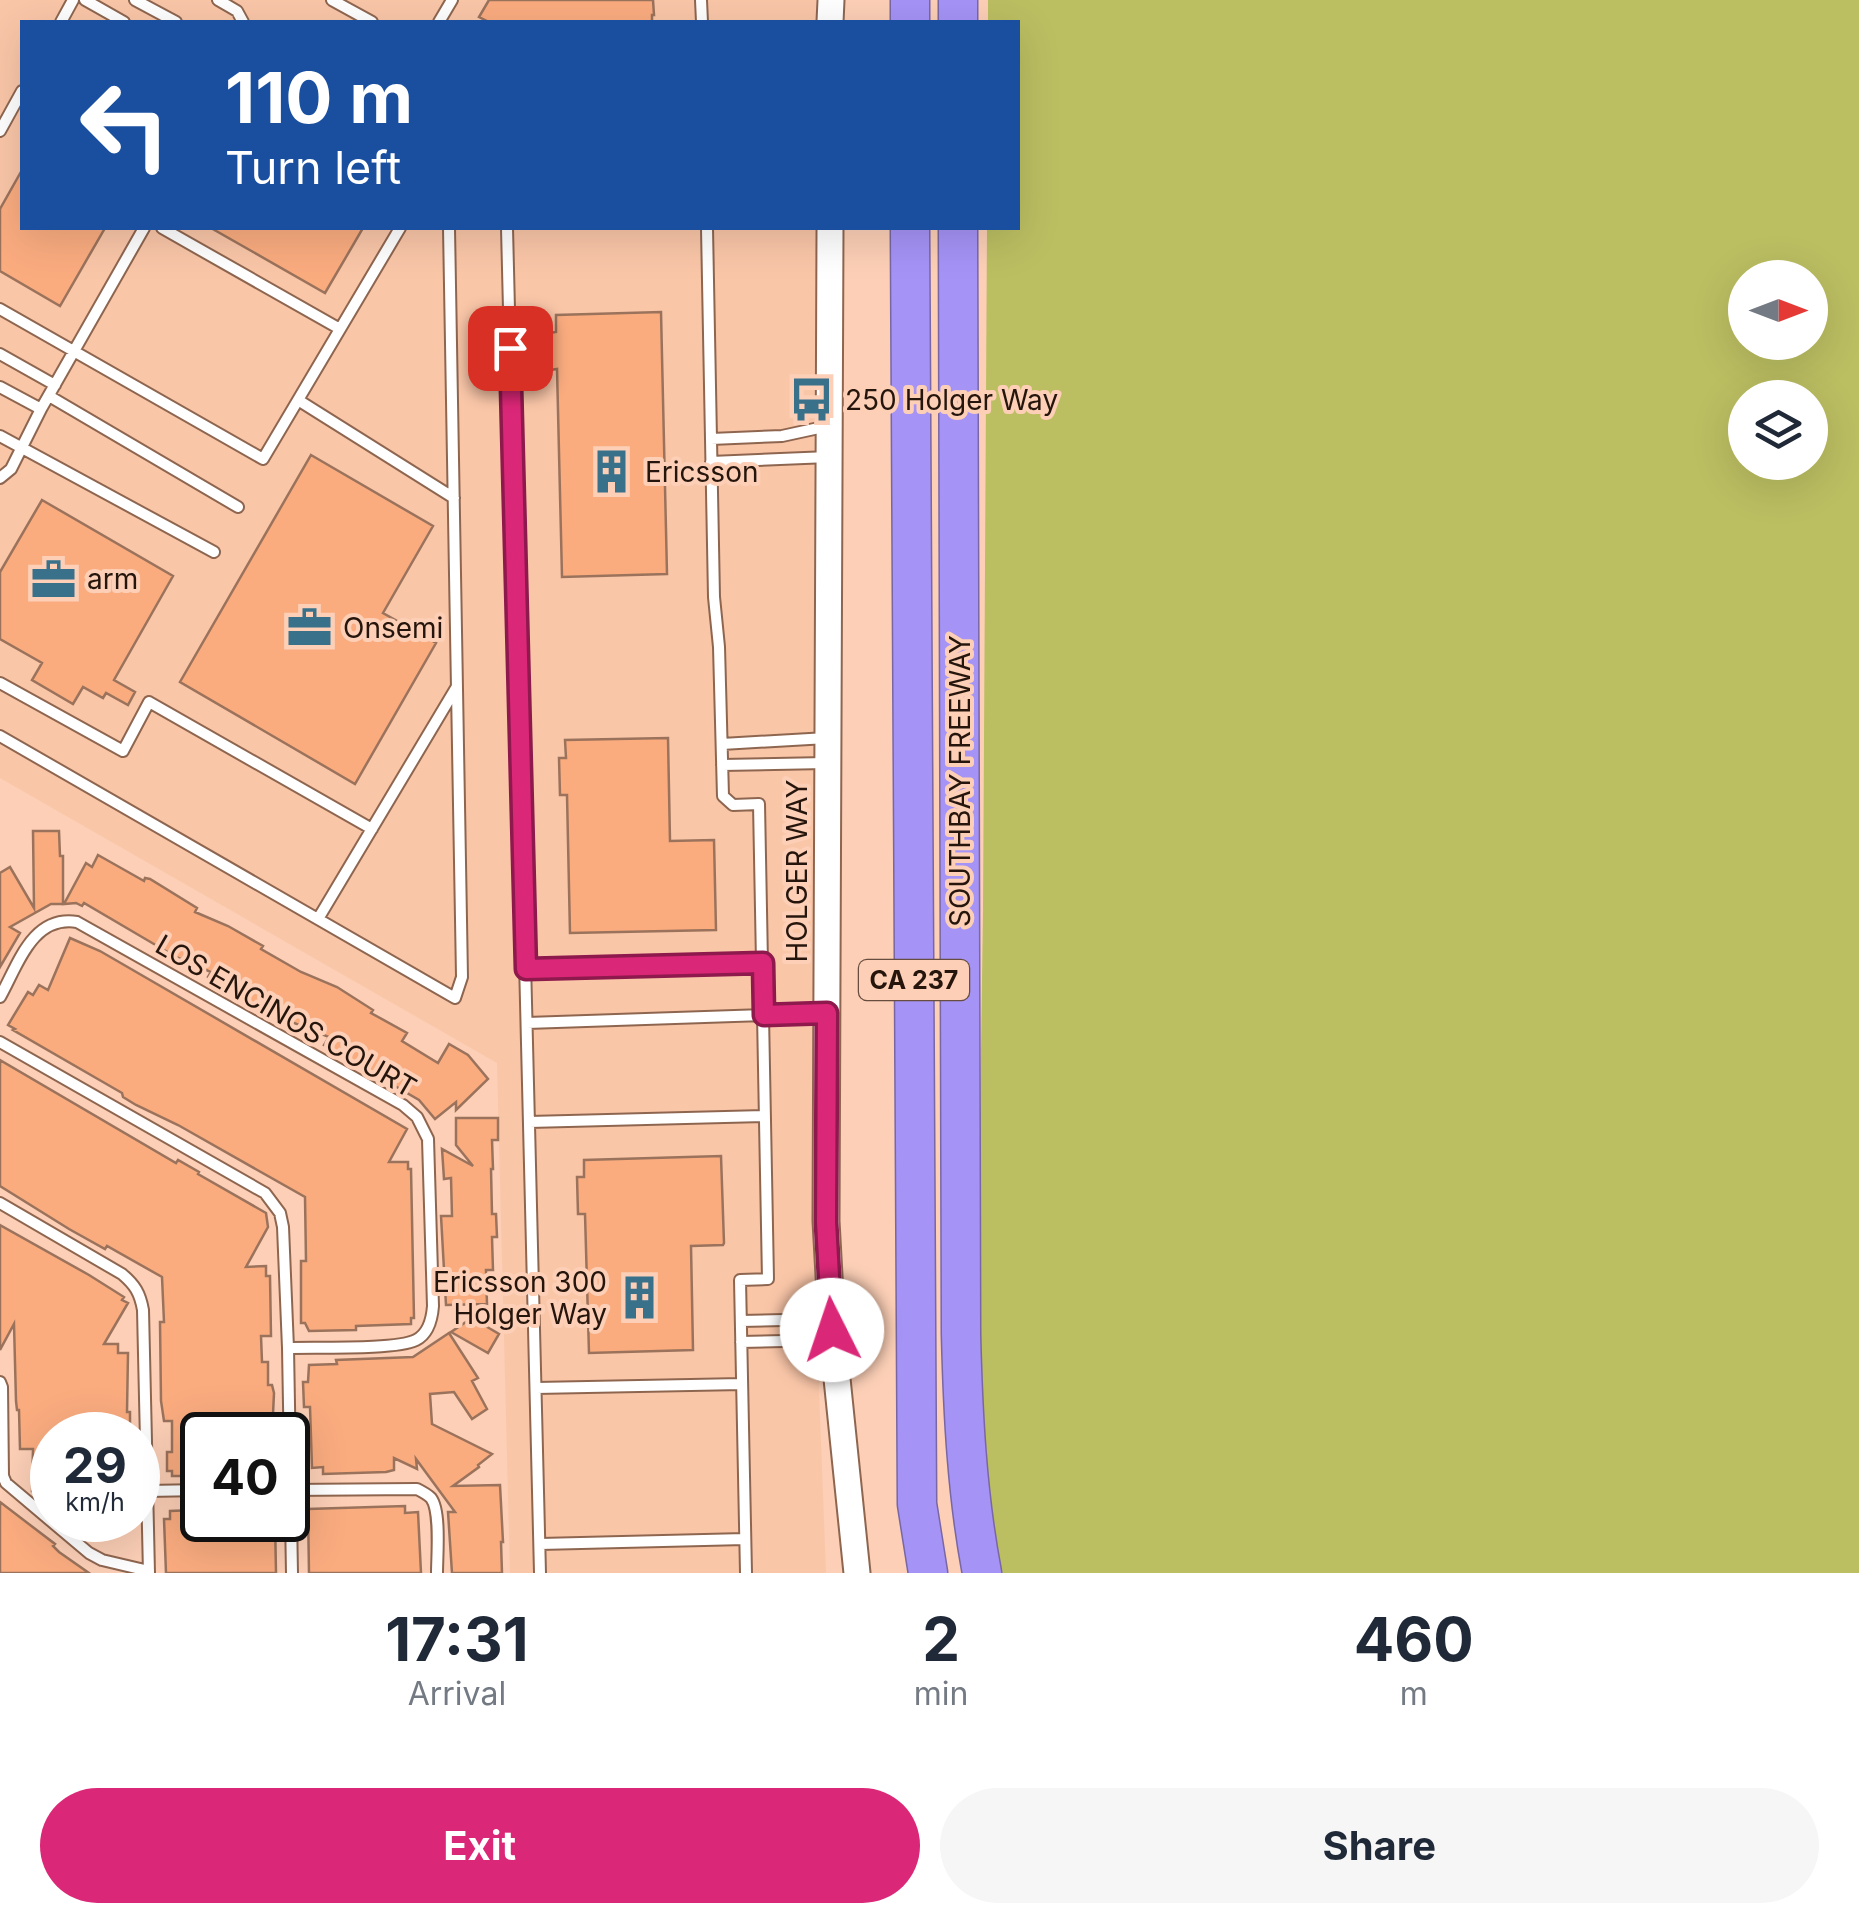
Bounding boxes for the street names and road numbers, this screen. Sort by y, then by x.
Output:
street label: SOUTHBAY FREEWAY [943,635,977,927]
street label: HOLGER WAY [780,779,814,963]
street label: LOS ENCINOS COURT [150,927,422,1105]
road number: CA 237 [859,960,969,1000]

